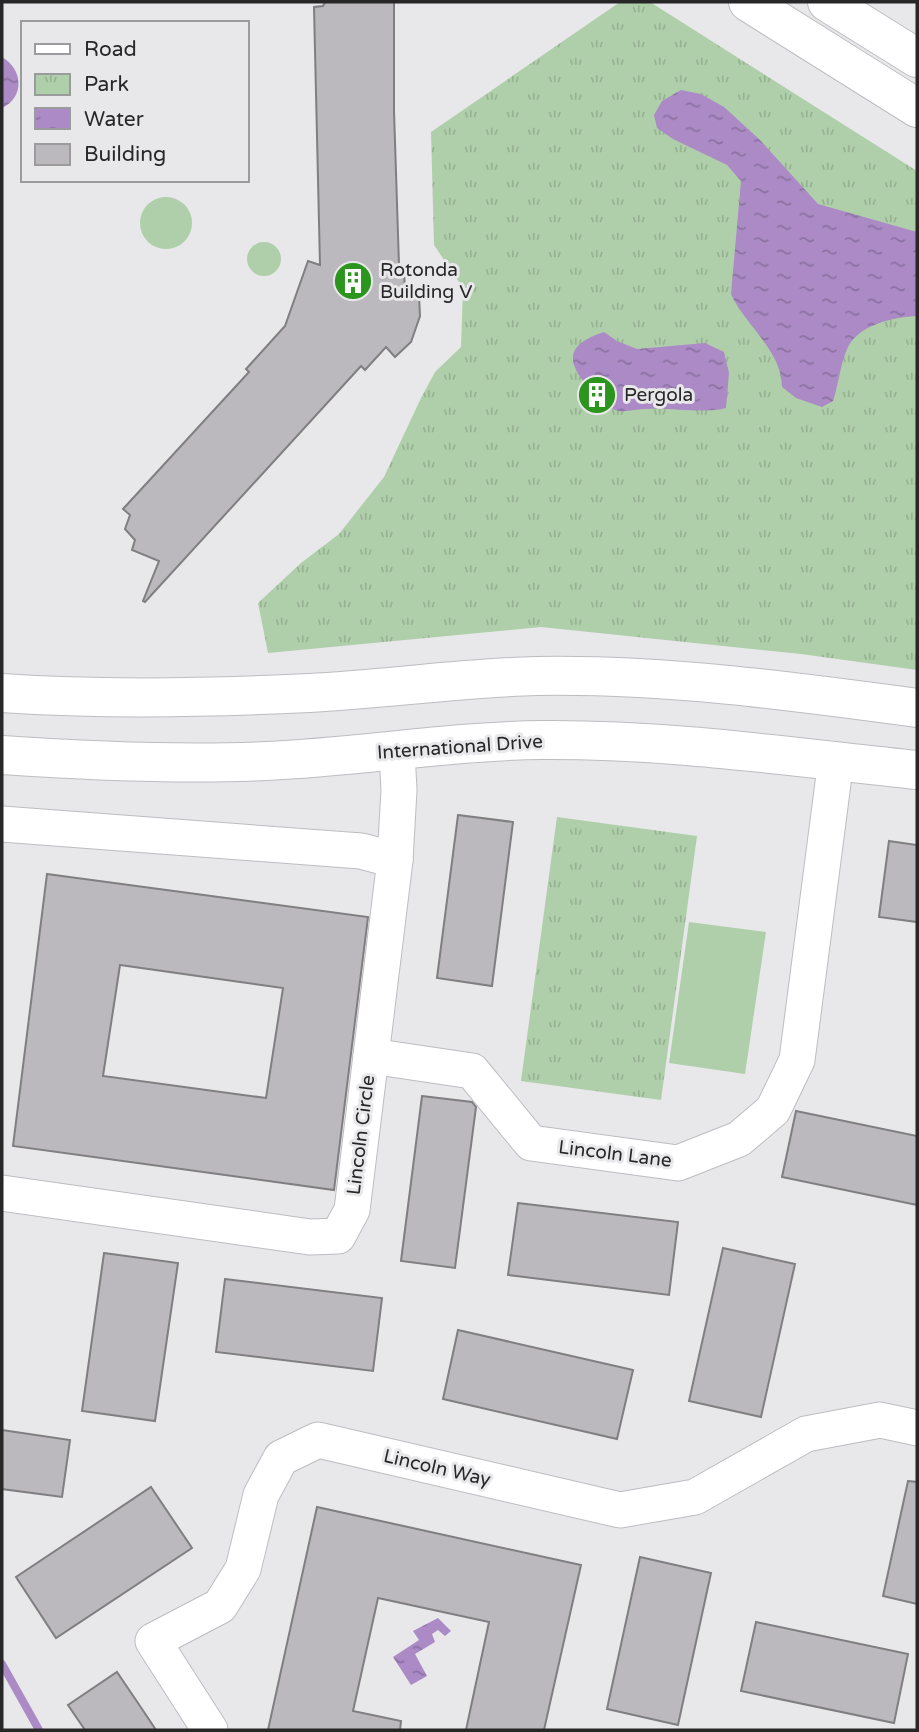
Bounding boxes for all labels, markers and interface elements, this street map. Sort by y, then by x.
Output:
legend [21,21,248,182]
text: Road [84,37,137,62]
text: Park [84,72,129,97]
text: Water [84,107,144,132]
text: Building [84,142,166,167]
place label: Rotonda Building V [380,259,472,303]
building icon: Rotonda Building V [332,260,374,302]
building icon: Pergola [576,374,618,416]
place label: Pergola [624,384,693,406]
street label: International Drive [376,730,544,764]
street label: Lincoln Circle [343,1074,379,1196]
street label: Lincoln Lane [557,1136,673,1172]
street label: Lincoln Way [381,1445,493,1491]

